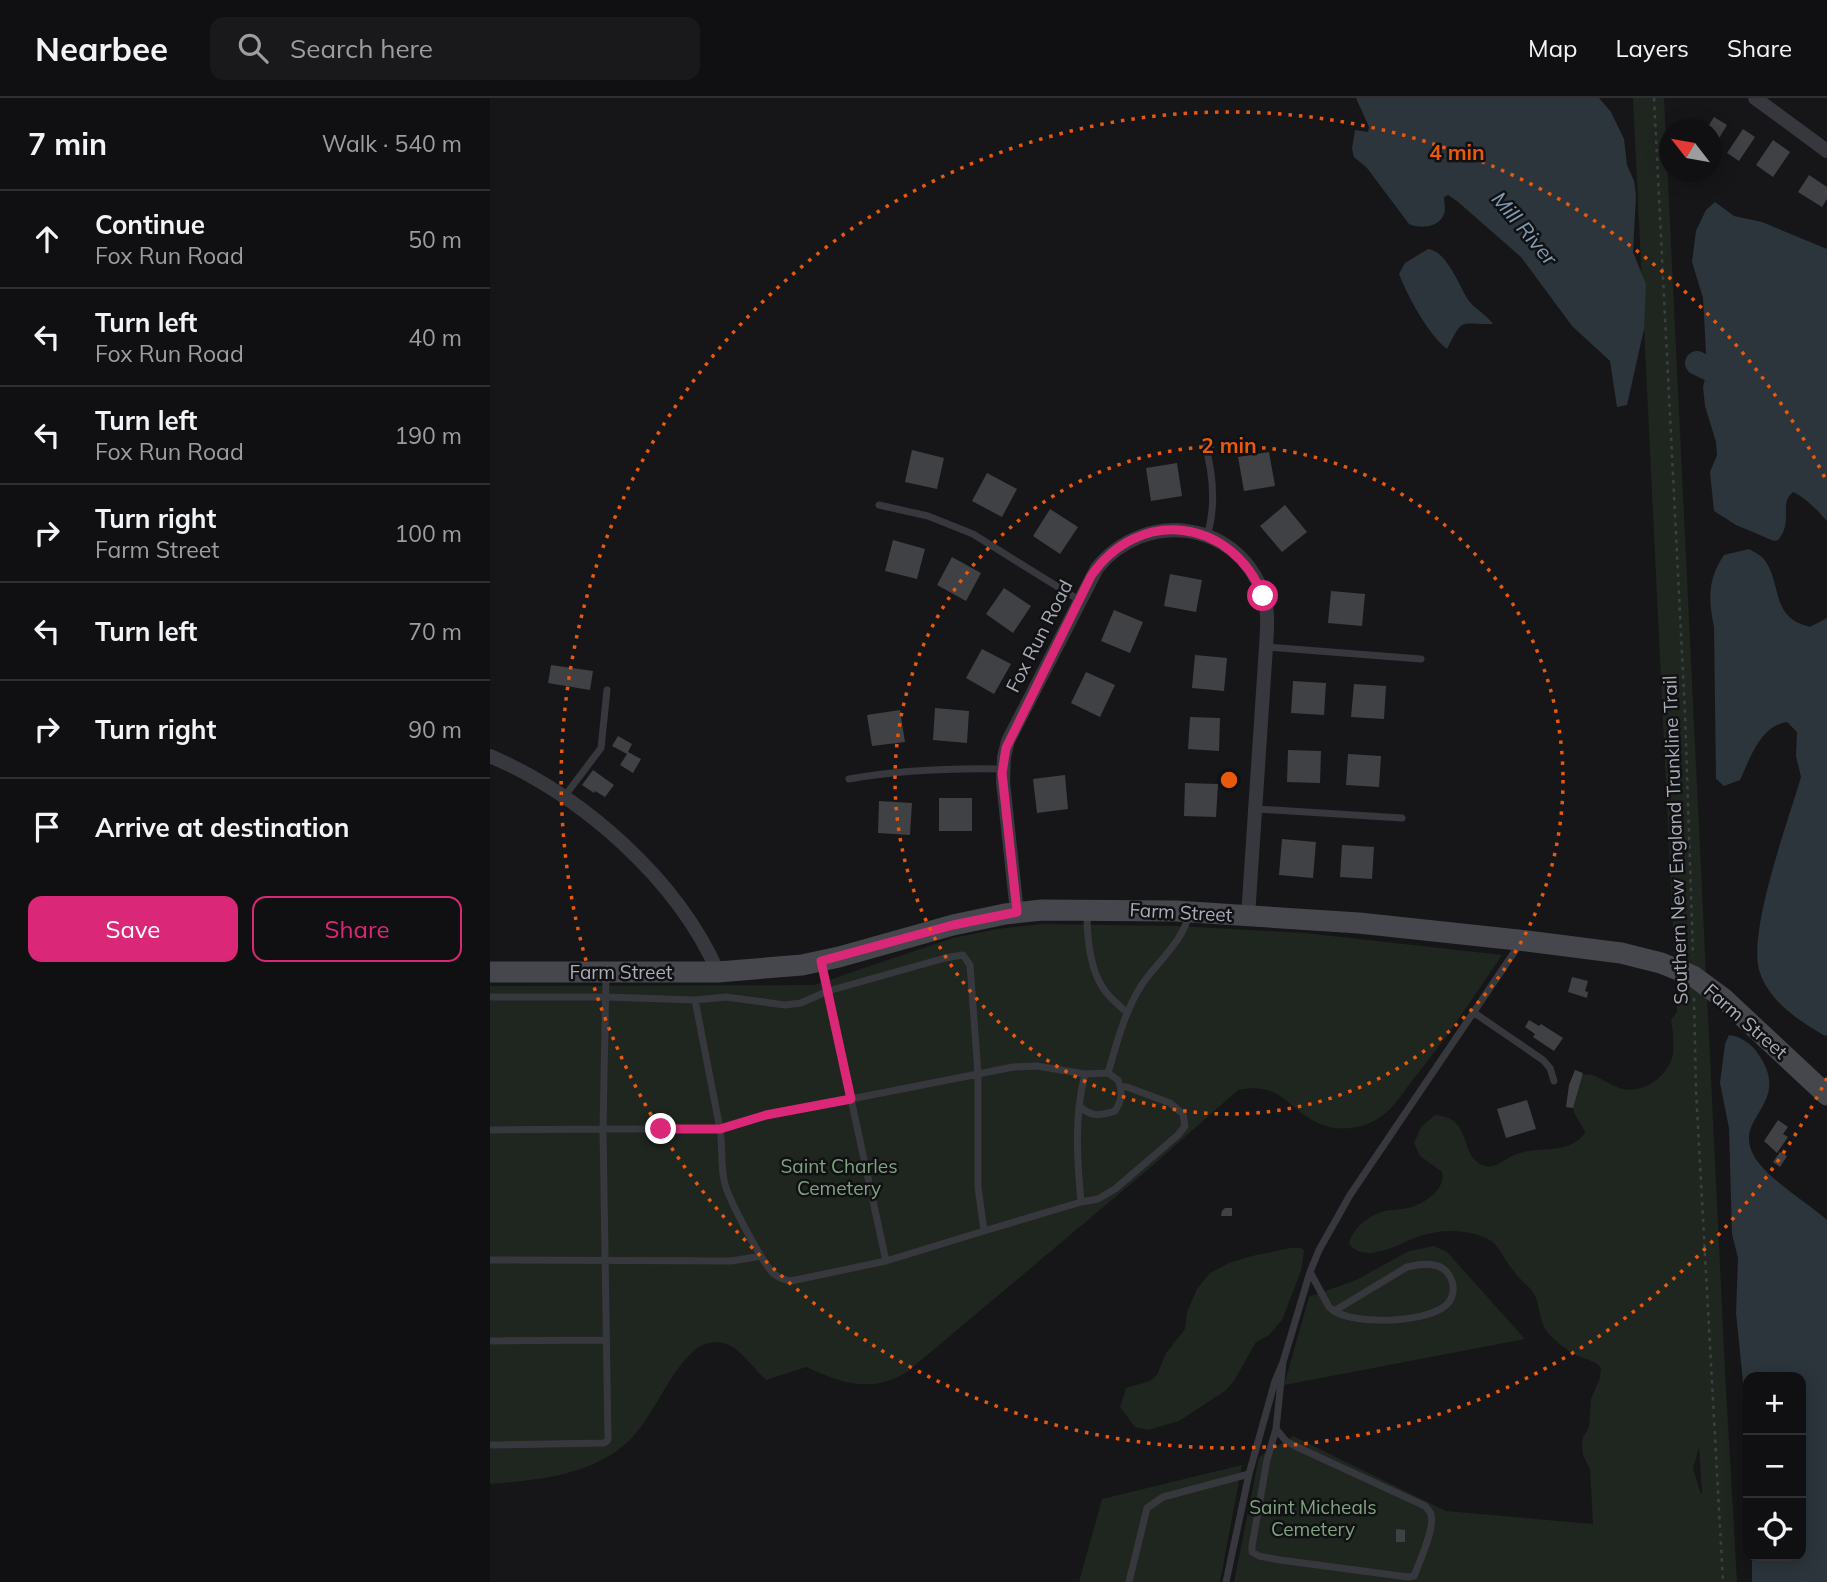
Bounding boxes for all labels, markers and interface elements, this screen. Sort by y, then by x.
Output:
search box [210,17,700,80]
text: Nearbee [35,28,168,69]
icon: search [234,29,272,67]
text: Search here [290,32,433,65]
text: Map [1528,33,1577,63]
text: Layers [1615,33,1689,63]
text: Share [1727,33,1792,63]
north arrow [1659,119,1722,182]
text: 7 min [28,125,107,163]
text: Walk · 540 m [322,129,462,158]
text: 4 min [1429,139,1485,165]
water label: Mill River [1487,186,1564,271]
text: Continue [95,208,205,241]
icon: ahead [28,220,66,258]
text: 50 m [408,225,462,254]
text: Fox Run Road [95,241,244,270]
text: Turn left [95,306,197,339]
icon: left [28,318,66,356]
text: 40 m [408,323,462,352]
text: Fox Run Road [95,339,244,368]
text: Turn left [95,404,197,437]
icon: left [28,416,66,454]
text: 190 m [394,421,462,450]
text: 2 min [1201,432,1257,458]
text: Fox Run Road [95,437,244,466]
text: Turn right [95,502,216,535]
icon: right [28,514,66,552]
text: 100 m [394,519,462,548]
text: Farm Street [95,535,219,564]
street label: Fox Run Road [1000,576,1078,696]
route start [1247,580,1278,611]
icon: left [28,612,66,650]
text: Turn left [95,615,197,648]
text: 70 m [408,617,462,646]
street label: Southern New England Trunkline Trail [1657,675,1693,1005]
icon: right [28,710,66,748]
text: Turn right [95,713,216,746]
text: 90 m [408,715,462,744]
centre of rings [1217,768,1241,792]
icon: arrive [28,808,66,846]
text: Arrive at destination [95,811,350,844]
button: Save [28,896,238,962]
button: Share [252,896,462,962]
street label: Farm Street [1129,897,1233,927]
street label: Farm Street [570,960,673,984]
street label: Farm Street [1699,978,1793,1064]
route end [645,1113,676,1144]
park label: Saint Charles Cemetery [780,1154,898,1200]
map controls [1743,1372,1806,1561]
button: + [1743,1372,1806,1435]
button: − [1743,1435,1806,1498]
park label: Saint Micheals Cemetery [1249,1495,1377,1541]
button: locate [1743,1498,1806,1561]

